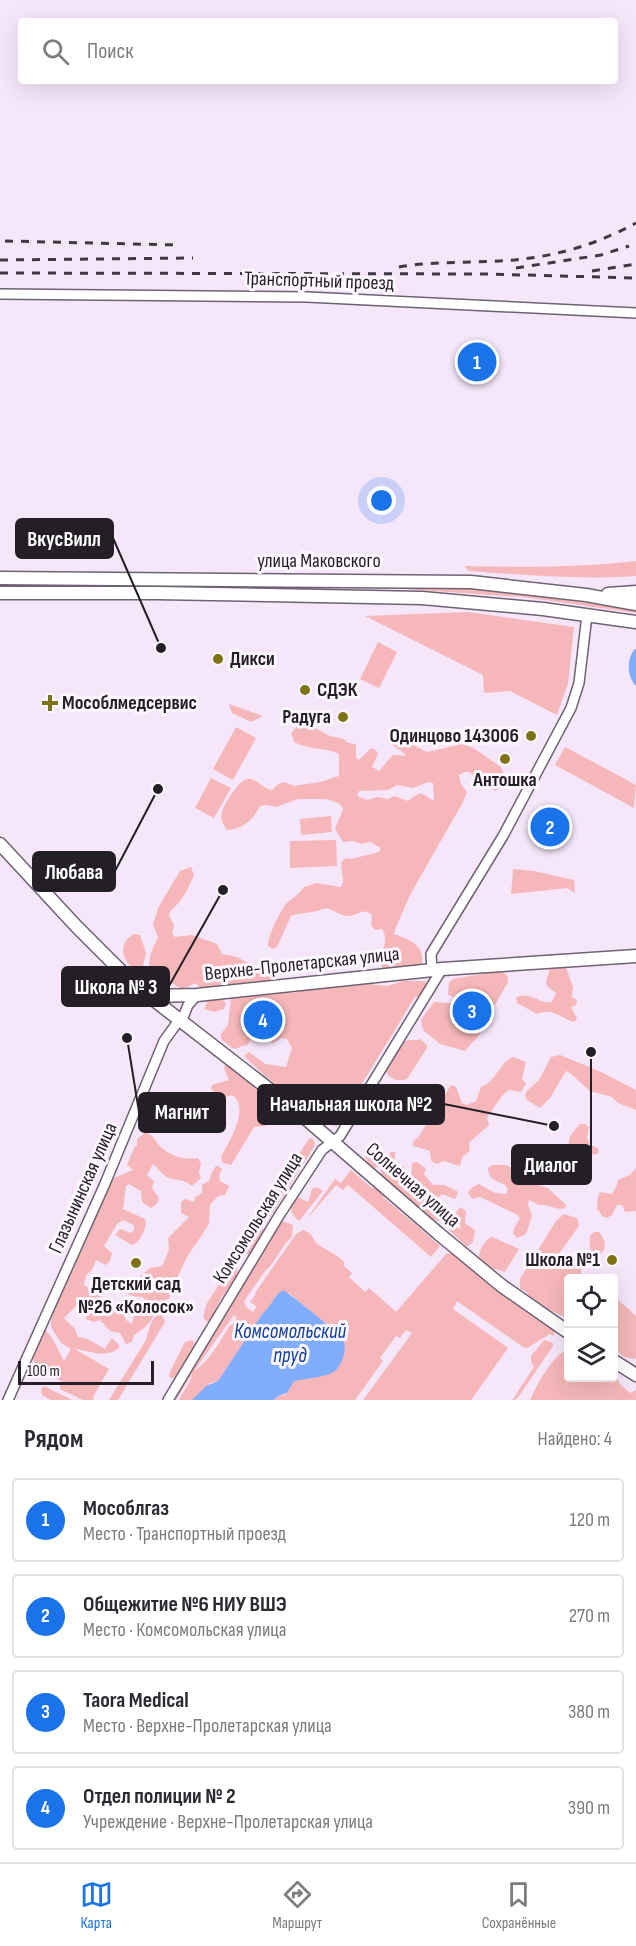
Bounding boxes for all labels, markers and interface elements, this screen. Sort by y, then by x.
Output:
search box [18,18,618,84]
icon: search [39,35,72,68]
text: Поиск [87,38,133,65]
street label: Транспортный проезд [244,266,395,296]
pin: 1 [458,340,496,385]
your location [367,486,396,515]
callout: ВкусВилл [16,519,113,558]
text: ВкусВилл [27,527,101,552]
street label: улица Маковского [257,549,381,573]
place label: Дикси [230,647,275,671]
marker: Дикси [211,652,225,666]
place label: СДЭК [317,678,358,702]
marker: СДЭК [298,683,312,697]
place label: Мособлмедсервис [62,691,197,715]
marker: Мособлмедсервис [43,696,57,710]
place label: Радуга [282,705,331,729]
marker: Радуга [336,710,350,724]
place label: Одинцово 143006 [389,724,519,748]
marker: Одинцово 143006 [524,729,538,743]
marker: Антошка [498,752,512,766]
place label: Антошка [472,768,537,792]
pin: 2 [530,804,570,850]
callout: Любава [33,852,115,891]
text: Любава [45,860,103,885]
street label: Верхне-Пролетарская улица [203,942,401,986]
callout: Школа № 3 [62,967,169,1006]
text: Школа № 3 [74,975,158,1000]
pin: 3 [452,988,492,1034]
pin: 4 [244,998,282,1042]
callout: Начальная школа №2 [258,1085,444,1124]
text: Начальная школа №2 [270,1092,432,1117]
callout: Магнит [139,1093,225,1132]
text: Магнит [155,1100,210,1125]
street label: Глазынинская улица [43,1119,123,1257]
street label: Солнечная улица [361,1138,465,1232]
callout: Диалог [512,1145,591,1184]
street label: Комсомольская улица [208,1148,308,1288]
text: Диалог [524,1153,578,1178]
place label: Школа №1 [525,1248,600,1272]
marker: Школа №1 [605,1253,619,1267]
marker: Детский сад №26 «Колосок» [129,1256,143,1270]
place label: Детский сад №26 «Колосок» [78,1272,194,1319]
map controls [564,1274,618,1382]
button: locate [564,1274,618,1328]
water label: Комсомольский пруд [234,1319,347,1368]
button: layers [564,1328,618,1382]
scale bar [18,1358,154,1386]
text: 100 m [27,1362,60,1381]
text: Рядом [24,1424,83,1455]
text: Найдено: 4 [538,1427,612,1451]
text: Мособлгаз [83,1495,169,1522]
text: 1 [42,1508,49,1532]
text: 120 m [570,1508,610,1532]
text: Место · Транспортный проезд [83,1522,286,1546]
text: Общежитие №6 НИУ ВШЭ [83,1591,287,1618]
text: 2 [41,1604,50,1628]
text: 270 m [569,1604,610,1628]
text: Место · Комсомольская улица [83,1618,286,1642]
text: Taora Medical [83,1687,189,1714]
text: 3 [41,1700,50,1724]
text: 380 m [568,1700,610,1724]
text: Место · Верхне-Пролетарская улица [83,1714,332,1738]
text: Отдел полиции № 2 [83,1783,236,1810]
text: 4 [41,1796,50,1820]
text: 390 m [568,1796,610,1820]
text: Учреждение · Верхне-Пролетарская улица [83,1810,373,1834]
tab: Карта [80,1878,113,1933]
tab: Маршрут [272,1878,322,1933]
tab: Сохранённые [482,1878,556,1933]

